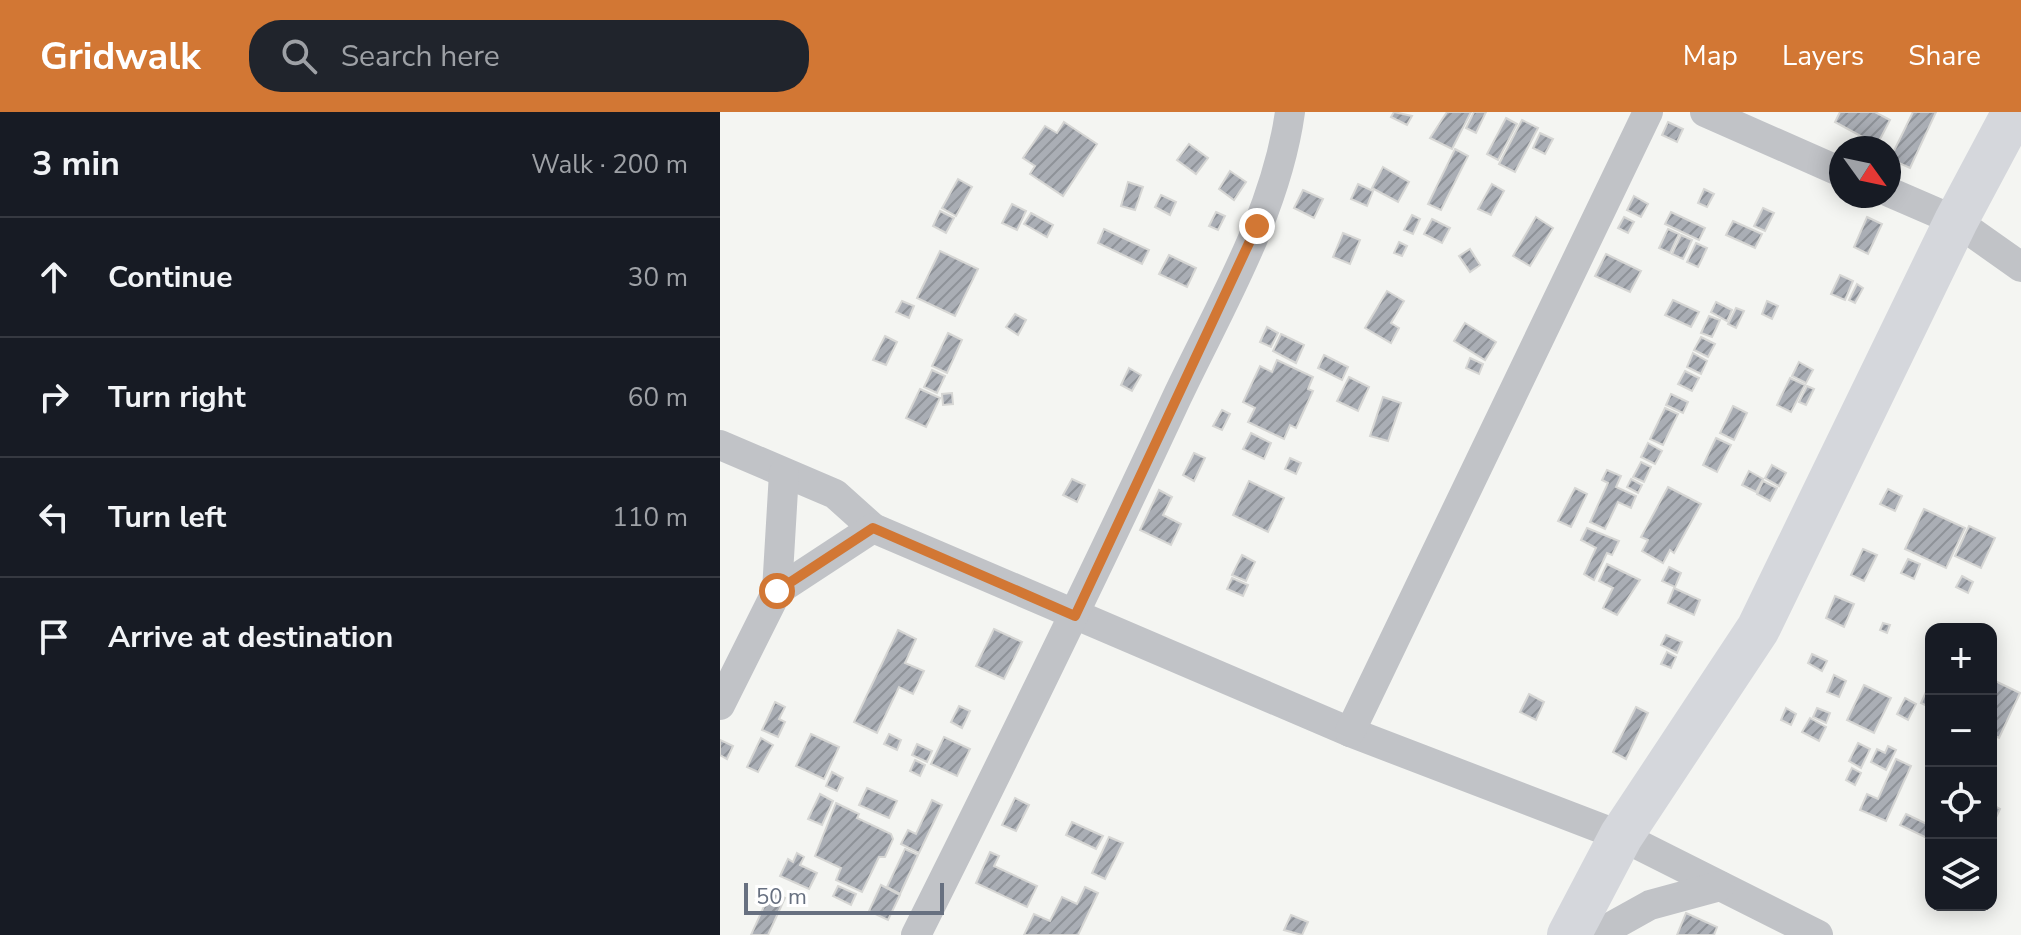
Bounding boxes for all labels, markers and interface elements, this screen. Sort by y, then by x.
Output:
search box [249,20,809,92]
text: Gridwalk [40,31,201,82]
icon: search [277,34,321,78]
text: Search here [341,36,500,77]
text: Map [1683,37,1738,75]
text: Layers [1782,37,1864,75]
text: Share [1908,37,1981,75]
north arrow [1829,136,1901,208]
text: 3 min [32,141,120,187]
text: Walk · 200 m [531,147,688,182]
route end [1239,208,1275,244]
icon: ahead [32,255,76,299]
text: Continue [108,257,233,298]
text: 30 m [628,260,688,295]
icon: right [32,375,76,419]
text: Turn right [108,377,246,418]
text: 60 m [628,380,688,415]
icon: left [32,495,76,539]
text: Turn left [108,497,226,538]
text: 110 m [612,500,688,535]
route start [759,573,795,609]
icon: arrive [32,615,76,659]
text: Arrive at destination [108,617,393,658]
map controls [1925,623,1997,911]
button: + [1925,623,1997,695]
button: − [1925,695,1997,767]
button: locate [1925,767,1997,839]
button: layers [1925,839,1997,911]
scale bar [744,879,944,915]
text: 50 m [756,882,807,912]

